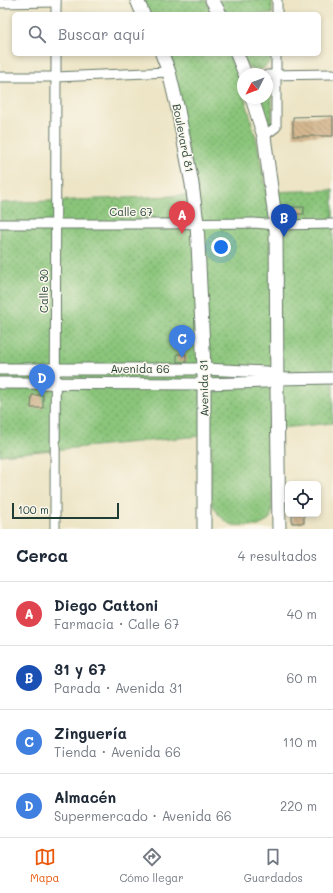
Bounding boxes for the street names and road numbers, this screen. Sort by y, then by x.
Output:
street label: Boulevard 81 [170,103,197,173]
street label: Calle 67 [109,204,153,219]
street label: Calle 30 [36,269,51,313]
street label: Avenida 31 [196,359,211,417]
street label: Avenida 66 [110,361,170,376]

